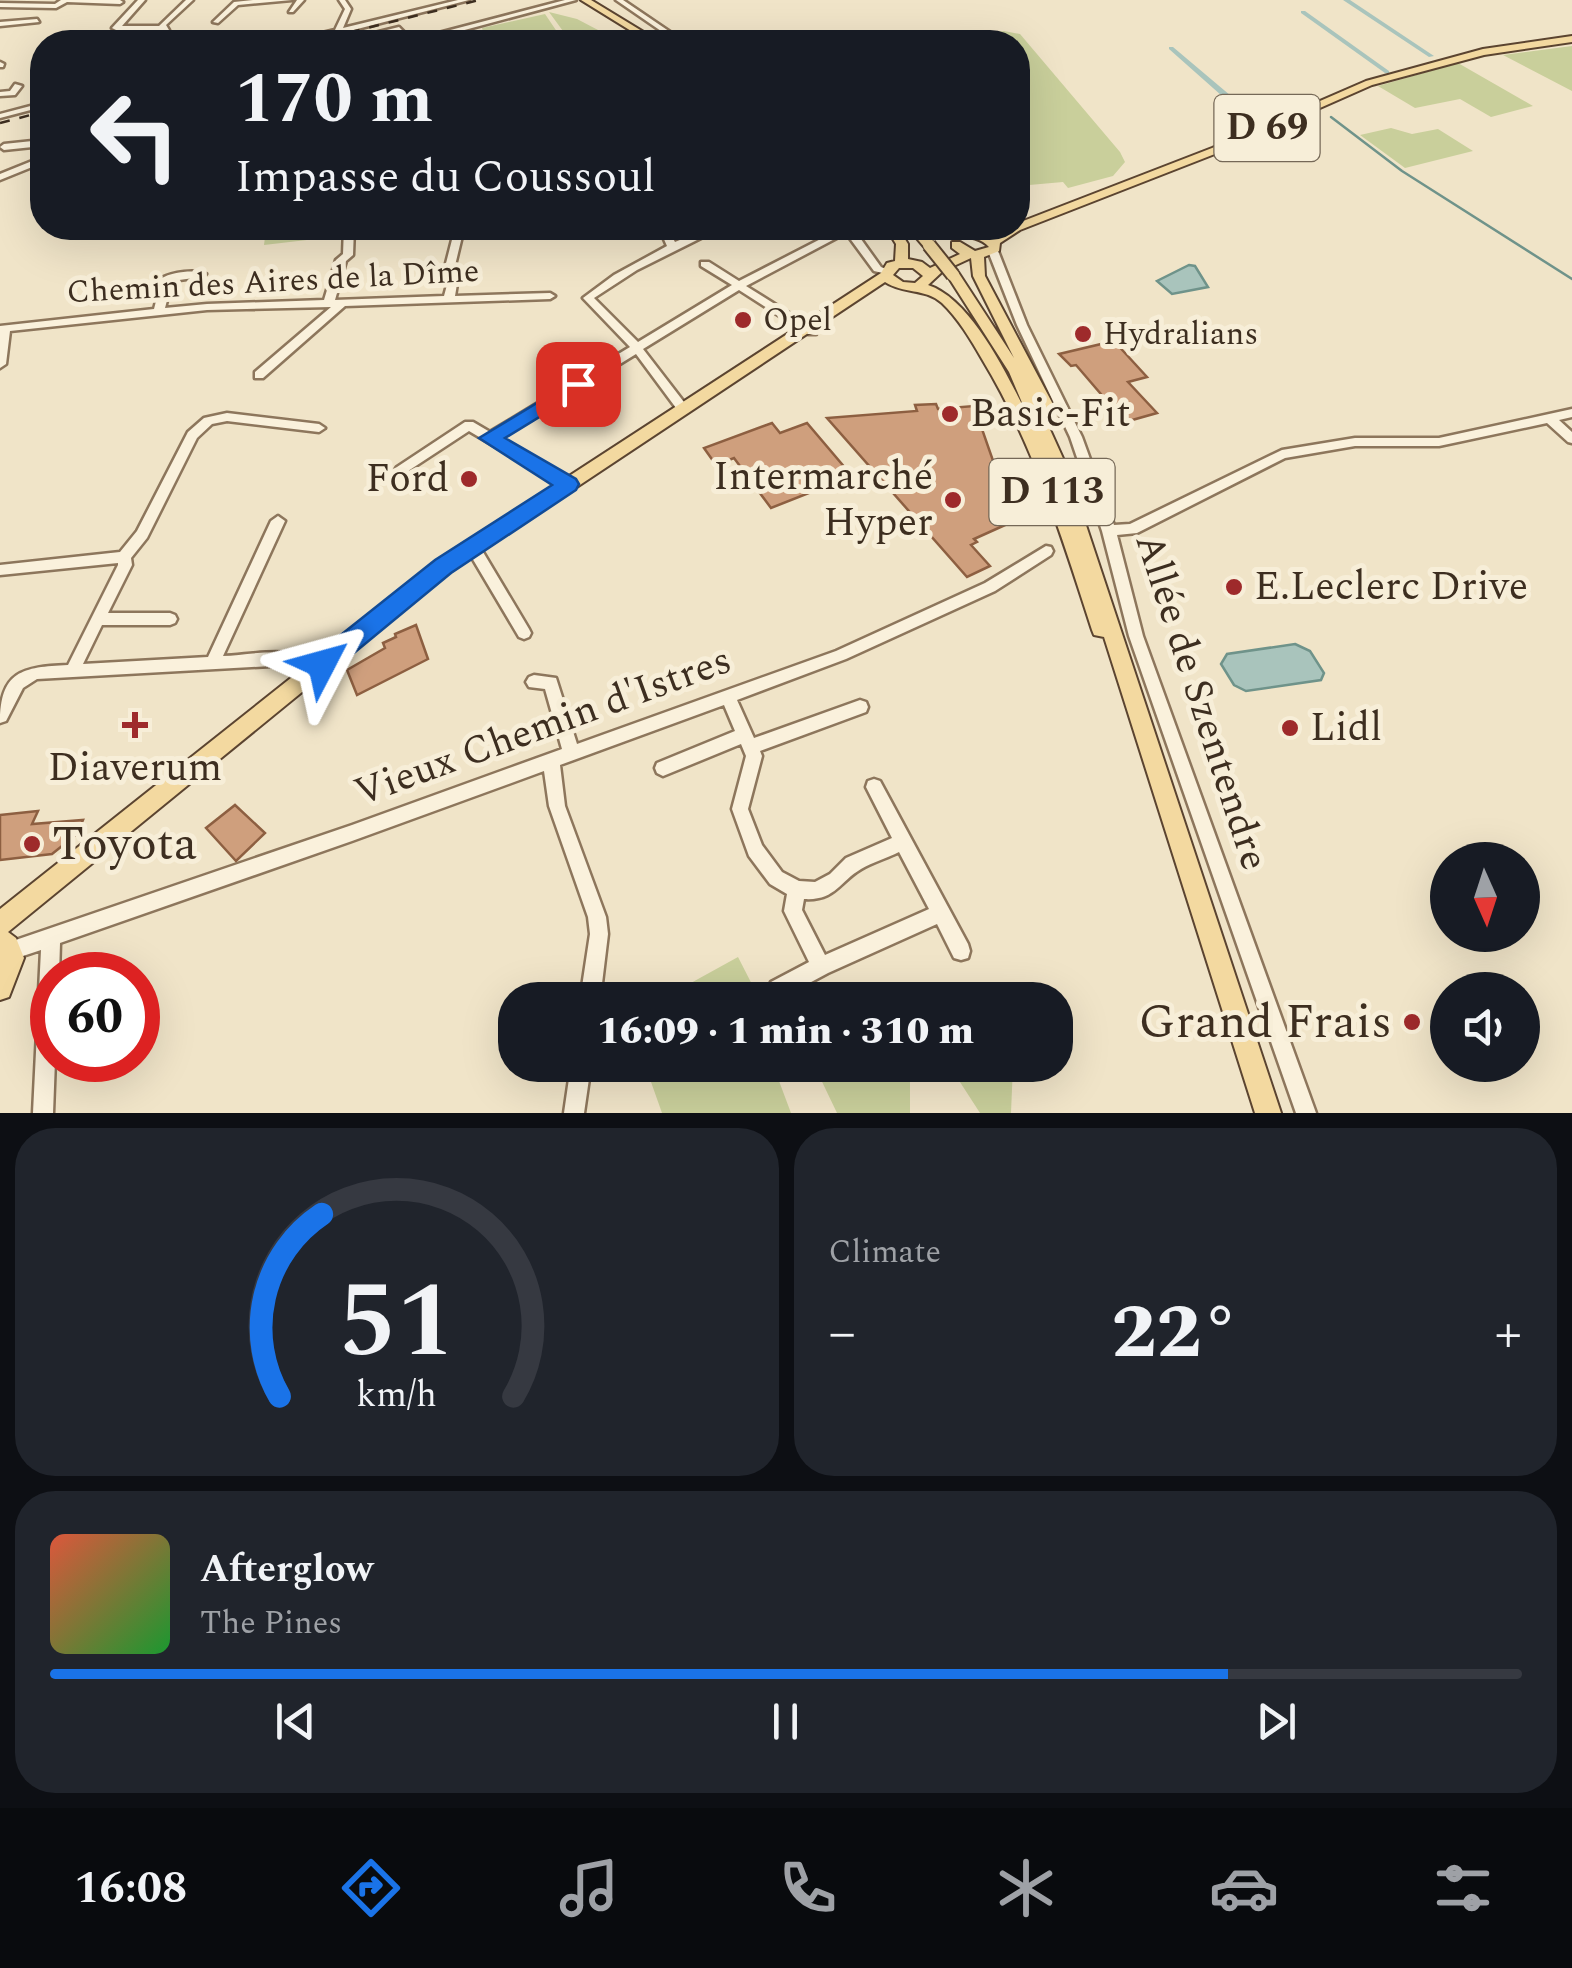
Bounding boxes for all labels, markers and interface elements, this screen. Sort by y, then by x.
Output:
text: 170 m [235,47,433,153]
icon: left [70,70,200,200]
road number: D 69 [1214,95,1320,161]
text: Impasse du Coussoul [235,143,656,212]
street label: Chemin des Aires de la Dîme [66,247,480,317]
place label: Opel [763,296,832,345]
marker: Opel [732,309,754,331]
place label: Hydralians [1103,310,1258,359]
marker: Hydralians [1072,323,1094,345]
pin [536,342,621,427]
icon: arrive [551,357,606,412]
place label: Basic-Fit [970,384,1131,445]
marker: Basic-Fit [939,403,961,425]
place label: Intermarché Hyper [713,447,933,554]
place label: Ford [366,449,449,510]
road number: D 113 [990,459,1114,525]
marker: Ford [458,468,480,490]
marker: Intermarché Hyper [942,489,964,511]
street label: Allée de Szentendre [1118,526,1284,878]
place label: E.Leclerc Drive [1254,557,1528,618]
marker: E.Leclerc Drive [1223,576,1245,598]
position arrow [270,612,374,716]
street label: Vieux Chemin d'Istres [346,630,740,824]
place label: Lidl [1310,698,1382,759]
marker: Diaverum [122,712,148,738]
marker: Lidl [1279,717,1301,739]
place label: Diaverum [48,738,222,799]
place label: Toyota [52,808,197,881]
marker: Toyota [21,833,43,855]
north arrow [1430,842,1540,952]
map controls [1430,842,1540,1082]
speed limit sign: 60 [30,952,160,1082]
button: sound [1430,972,1540,1082]
place label: Grand Frais [1139,986,1392,1059]
text: 16:09 · 1 min · 310 m [597,1003,974,1061]
marker: Grand Frais [1401,1011,1423,1033]
text: Climate [829,1228,941,1277]
text: 51 [338,1244,455,1402]
text: 22° [1111,1277,1239,1391]
text: − [829,1292,856,1375]
text: + [1494,1292,1522,1375]
text: km/h [357,1368,437,1423]
text: Afterglow [200,1541,373,1599]
text: The Pines [200,1599,342,1648]
icon: previous [268,1694,323,1749]
icon: pause [758,1694,813,1749]
icon: next [1249,1694,1304,1749]
icon: directions [336,1853,406,1923]
icon: music [554,1853,624,1923]
icon: phone [773,1853,843,1923]
icon: climate [991,1853,1061,1923]
icon: car [1209,1853,1279,1923]
icon: filters [1428,1853,1498,1923]
text: 16:08 [74,1854,187,1923]

